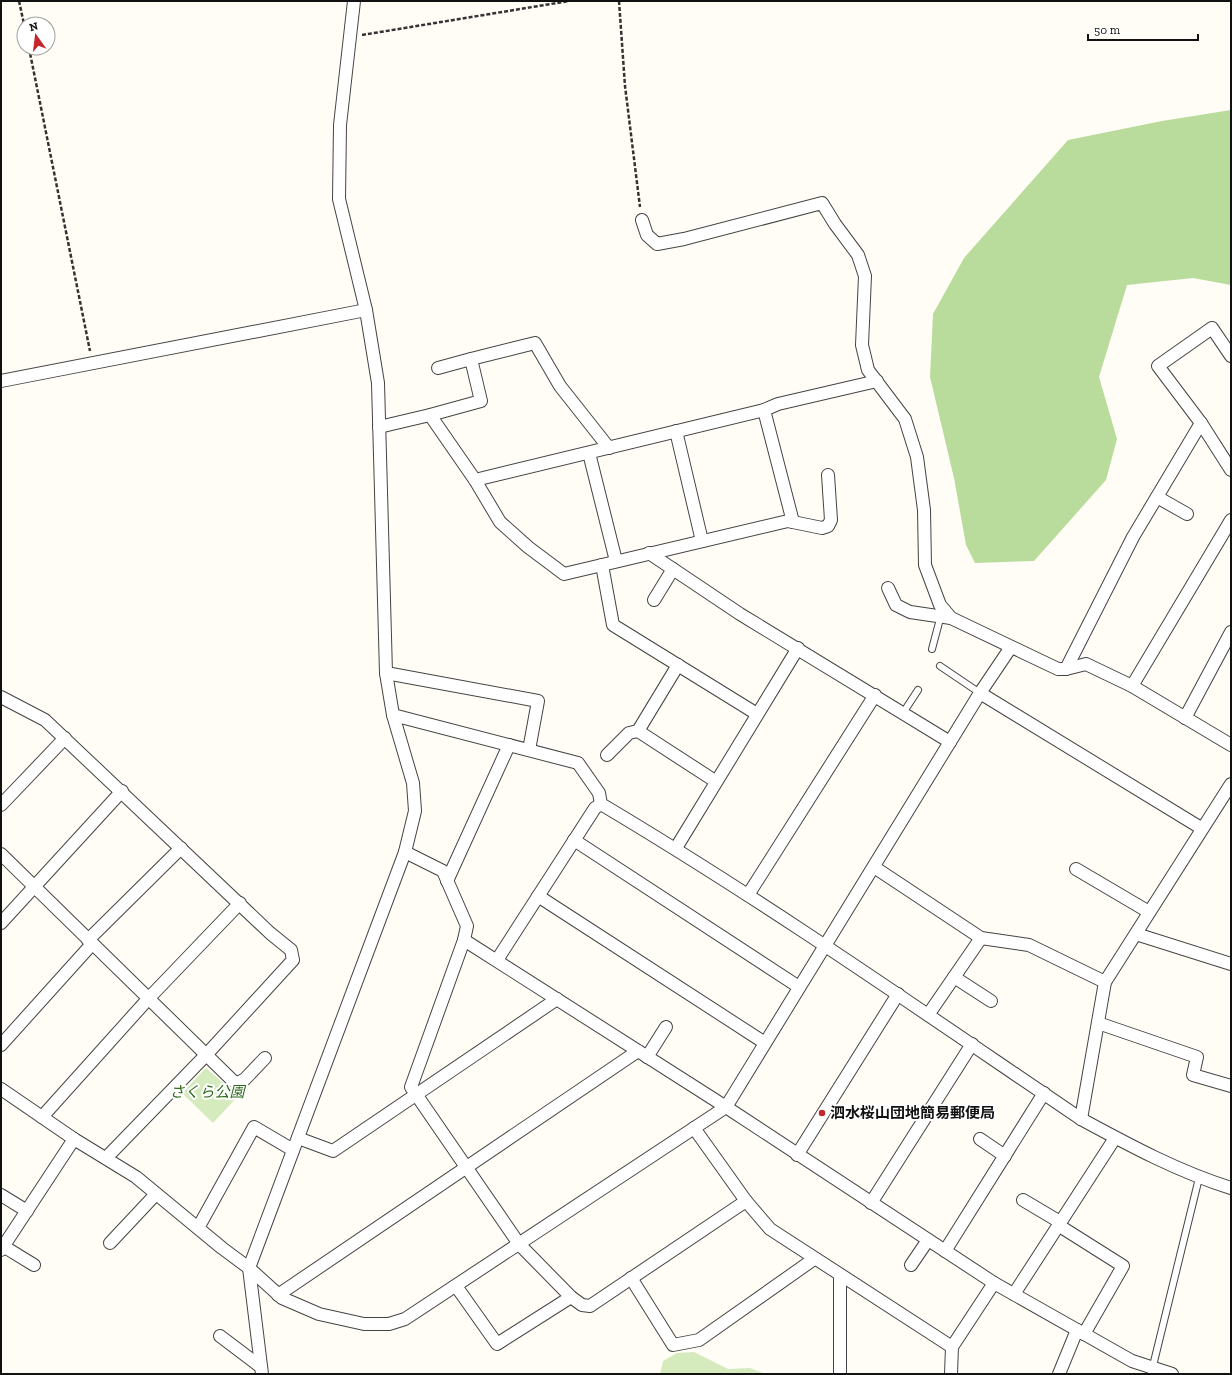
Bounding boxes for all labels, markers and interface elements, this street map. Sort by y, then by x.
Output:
north arrow [16,16,56,56]
scale bar [1088,16,1198,42]
text: N [28,19,40,34]
text: 50 m [1094,23,1121,37]
park label: さくら公園 [169,1083,246,1101]
place label: 泗水桜山団地簡易郵便局 [830,1104,995,1122]
marker: 泗水桜山団地簡易郵便局 [817,1108,827,1118]

